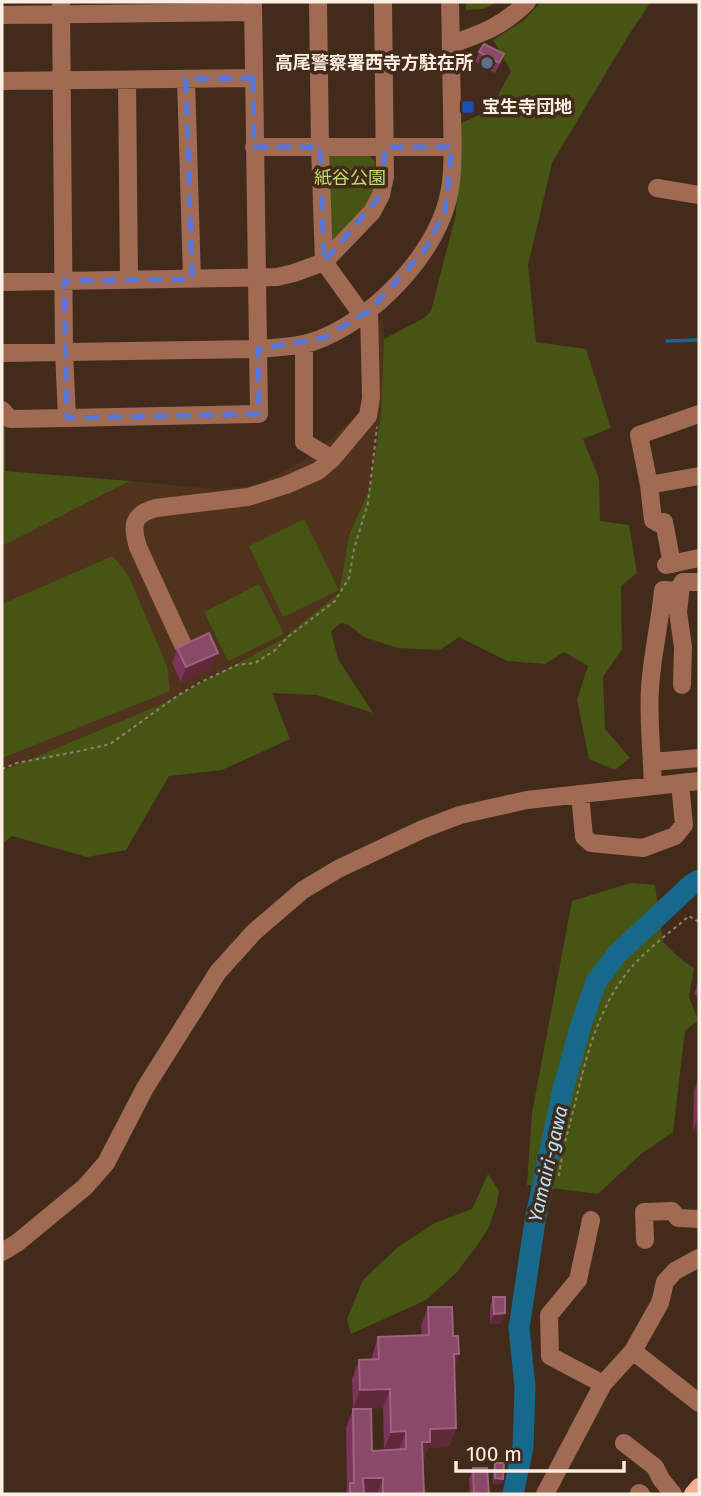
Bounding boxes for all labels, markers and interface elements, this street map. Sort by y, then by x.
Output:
place label: 高尾警察署西寺方駐在所 [275,52,473,74]
marker: 高尾警察署西寺方駐在所 [479,55,495,71]
place label: 宝生寺団地 [482,96,572,118]
marker: 宝生寺団地 [460,99,476,115]
park label: 紙谷公園 [314,167,386,189]
water label: Yamairi-gawa [523,1104,573,1224]
scale bar [456,1430,624,1474]
text: 100 m [466,1441,522,1467]

